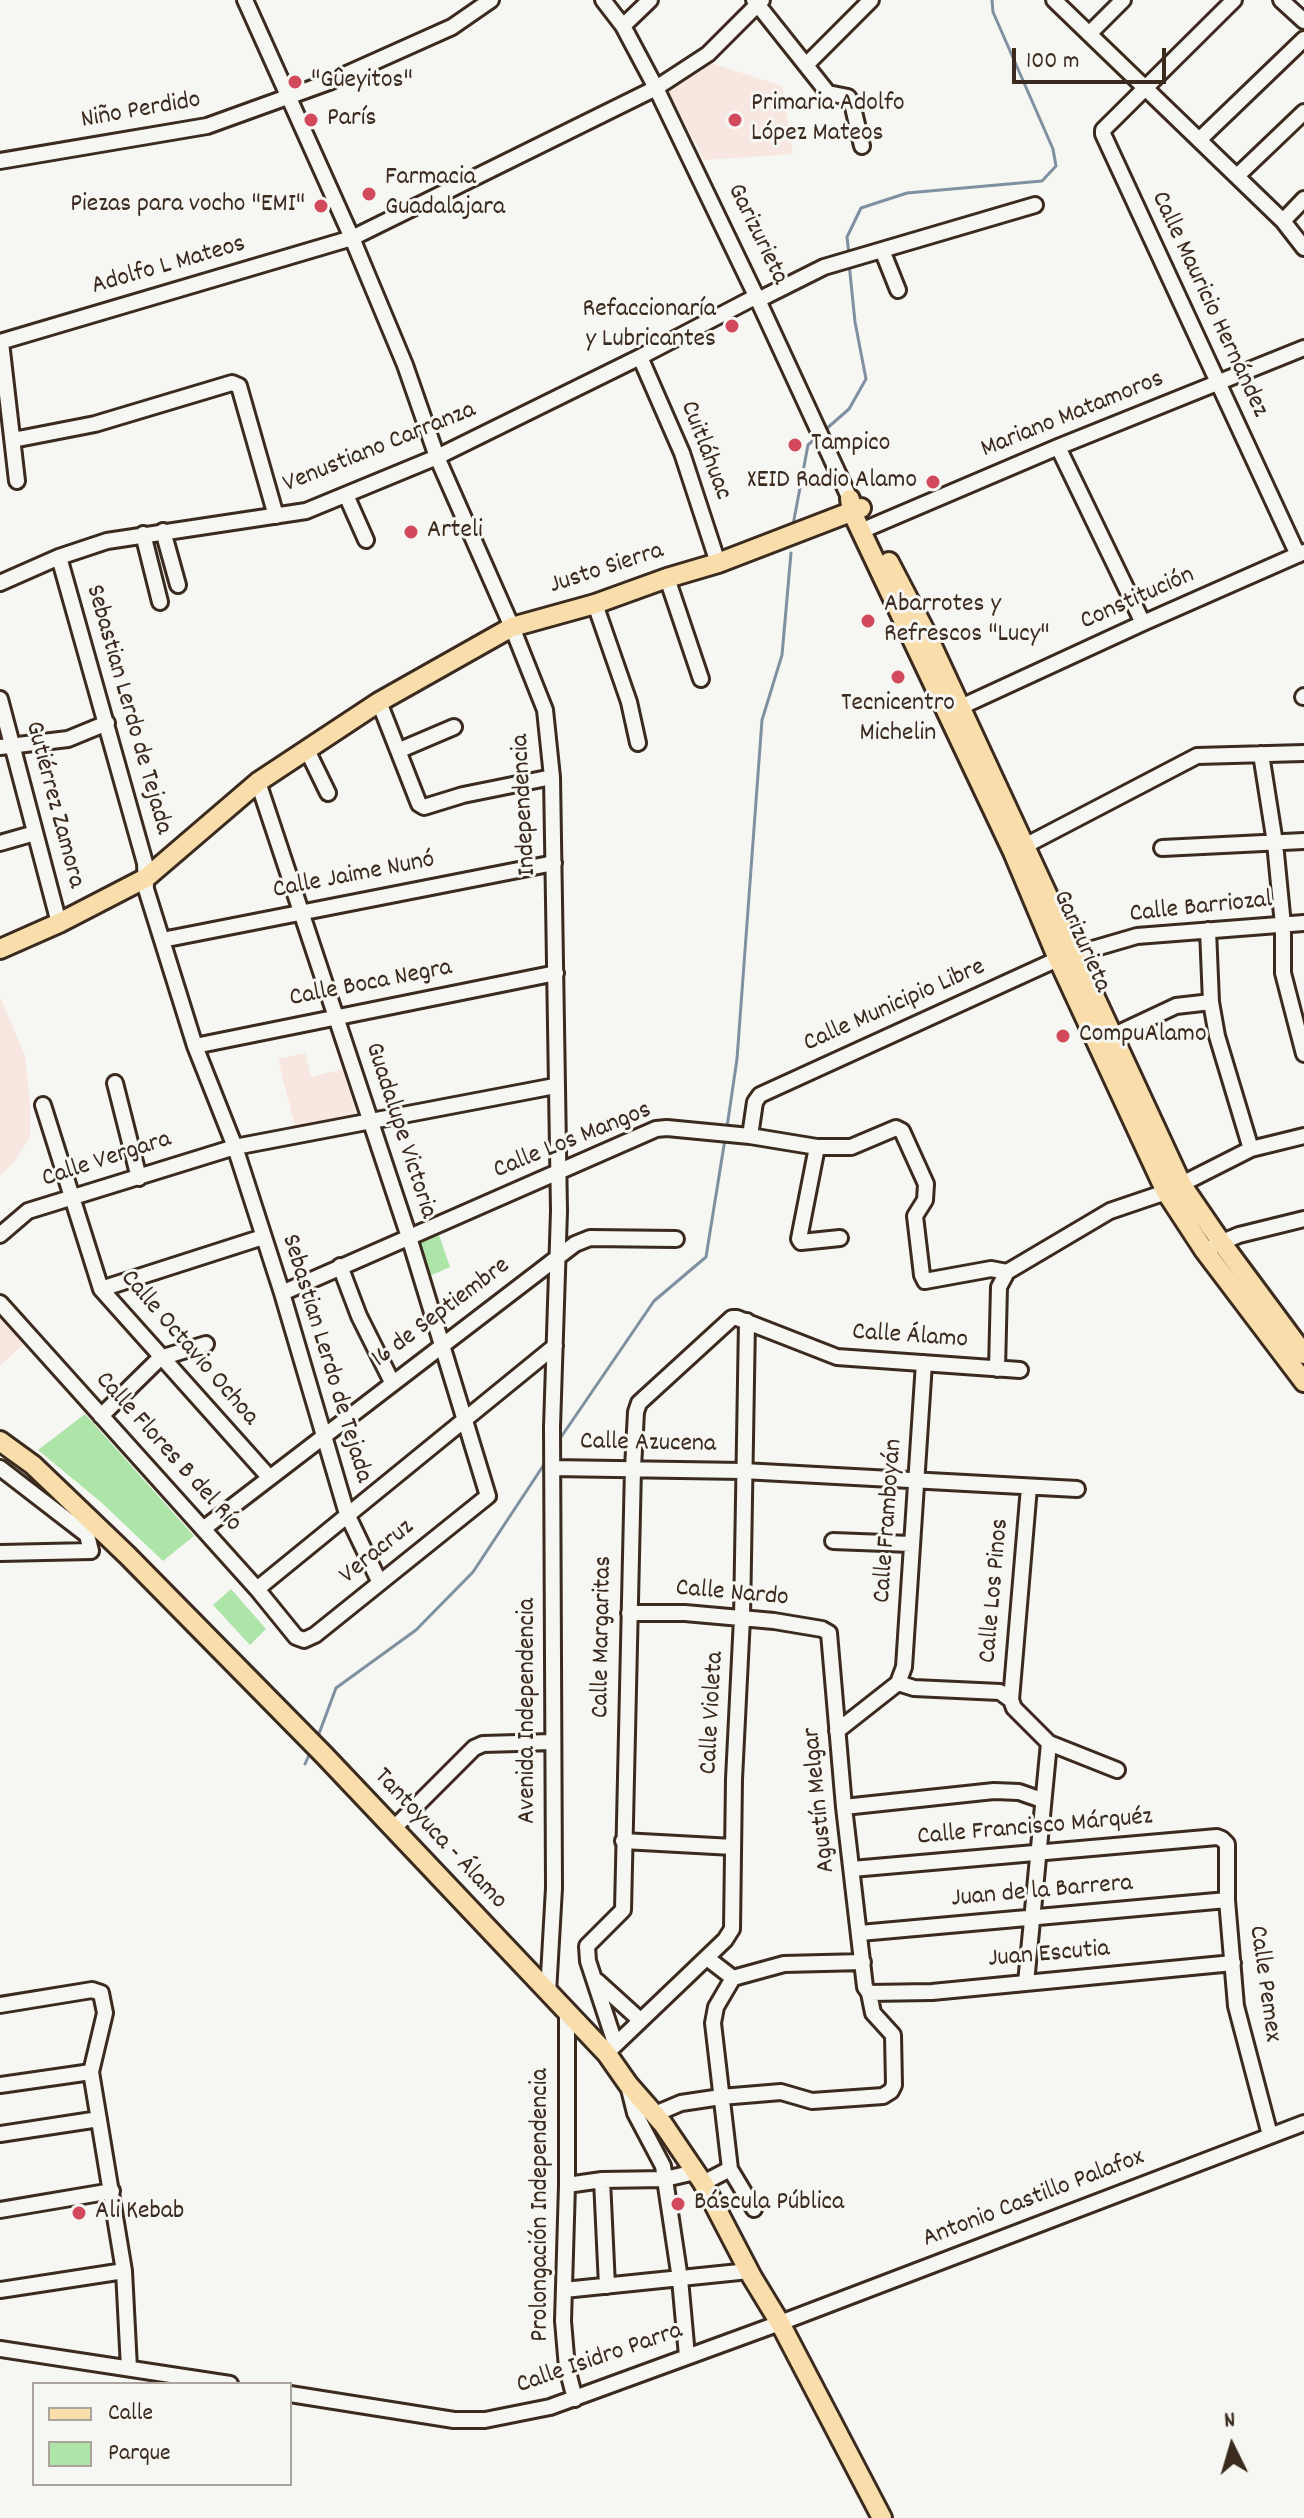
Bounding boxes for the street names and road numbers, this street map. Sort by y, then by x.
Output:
street label: Niño Perdido [79,86,203,138]
street label: Garizurieta [718,179,794,291]
street label: Calle Mauricio Hernández [1142,187,1274,423]
street label: Adolfo L Mateos [89,230,249,304]
street label: Mariano Matamoros [977,365,1169,467]
street label: Venustiano Carranza [279,396,481,502]
street label: Cuitláhuac [671,397,737,505]
street label: Justo Sierra [546,537,668,603]
street label: Constitución [1076,561,1200,639]
street label: Sebastian Lerdo de Tejada [76,582,178,838]
street label: Gutiérrez Zamora [16,718,90,892]
street label: Independencia [507,733,545,877]
street label: Calle Jaime Nunó [270,846,438,908]
street label: Garizurieta [1044,886,1116,998]
street label: Calle Barriozal [1128,886,1274,932]
street label: Calle Municipio Libre [799,953,991,1061]
street label: Calle Boca Negra [287,954,455,1016]
street label: Guadalupe Victoria [356,1039,442,1223]
street label: Calle Los Mangos [490,1096,656,1188]
street label: Calle Vergara [39,1125,175,1197]
street label: Sebastian Lerdo de Tejada [272,1231,378,1487]
street label: 16 de Septiembre [367,1252,517,1376]
street label: Calle Octavio Ochoa [112,1265,264,1433]
street label: Calle Álamo [851,1318,969,1358]
street label: Calle Flores B del Río [87,1366,247,1540]
street label: Calle Azucena [580,1428,716,1462]
street label: Calle Framboyán [869,1438,911,1604]
street label: Veracruz [334,1514,422,1592]
street label: Calle Los Pinos [974,1517,1018,1665]
street label: Calle Margaritas [587,1555,621,1719]
street label: Calle Nardo [674,1575,790,1615]
street label: Avenida Independencia [513,1598,545,1824]
street label: Calle Violeta [695,1651,733,1775]
street label: Agustín Melgar [798,1726,844,1874]
street label: Tantoyuca - Álamo [365,1763,513,1917]
street label: Calle Francisco Márquéz [916,1803,1154,1855]
street label: Juan de la Barrera [950,1870,1134,1916]
street label: Calle Pemex [1239,1924,1287,2044]
street label: Juan Escutia [987,1935,1111,1977]
street label: Prolongación Independencia [526,2068,558,2342]
street label: Antonio Castillo Palafox [919,2143,1149,2257]
street label: Calle Isidro Parra [513,2317,687,2403]

